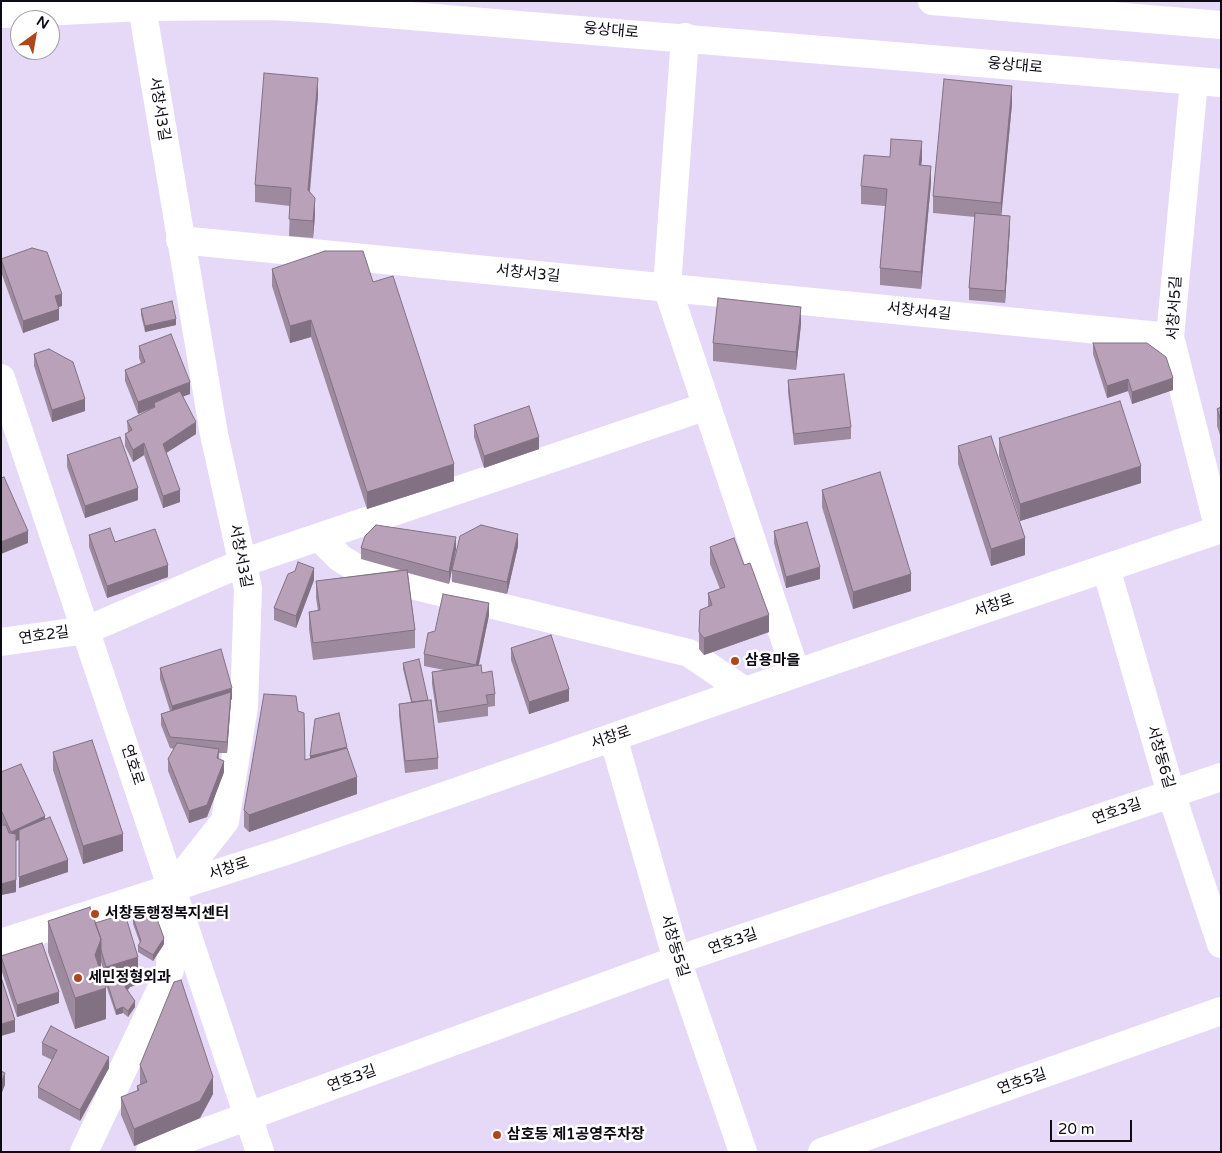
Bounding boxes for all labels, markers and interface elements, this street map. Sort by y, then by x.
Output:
north arrow [10,10,60,60]
text: N [33,13,52,33]
street label: 웅상대로 [583,20,639,42]
street label: 웅상대로 [987,55,1043,77]
street label: 서창서3길 [145,76,173,142]
street label: 서창서3길 [495,262,561,286]
street label: 서창서5길 [1164,275,1186,341]
street label: 서창서4길 [886,300,952,324]
street label: 서창서3길 [225,523,255,589]
street label: 서창로 [971,591,1017,621]
street label: 연호2길 [18,624,70,648]
place label: 삼용마을 [745,652,800,670]
marker: 삼용마을 [729,655,741,667]
street label: 서창로 [588,723,634,753]
street label: 서창동6길 [1142,723,1178,791]
street label: 연호로 [117,743,147,787]
street label: 연호3길 [1090,795,1144,829]
street label: 서창로 [207,854,251,884]
place label: 서창동행정복지센터 [105,905,229,923]
marker: 서창동행정복지센터 [89,908,101,920]
street label: 서창동5길 [656,912,692,980]
street label: 연호3길 [706,925,760,959]
place label: 세민정형외과 [88,969,171,987]
marker: 세민정형외과 [72,972,84,984]
street label: 연호3길 [325,1062,379,1096]
street label: 연호5길 [995,1065,1049,1099]
scale bar [1052,1110,1134,1142]
text: 20 m [1058,1120,1095,1138]
place label: 삼호동 제1공영주차장 [507,1126,645,1144]
marker: 삼호동 제1공영주차장 [491,1129,503,1141]

